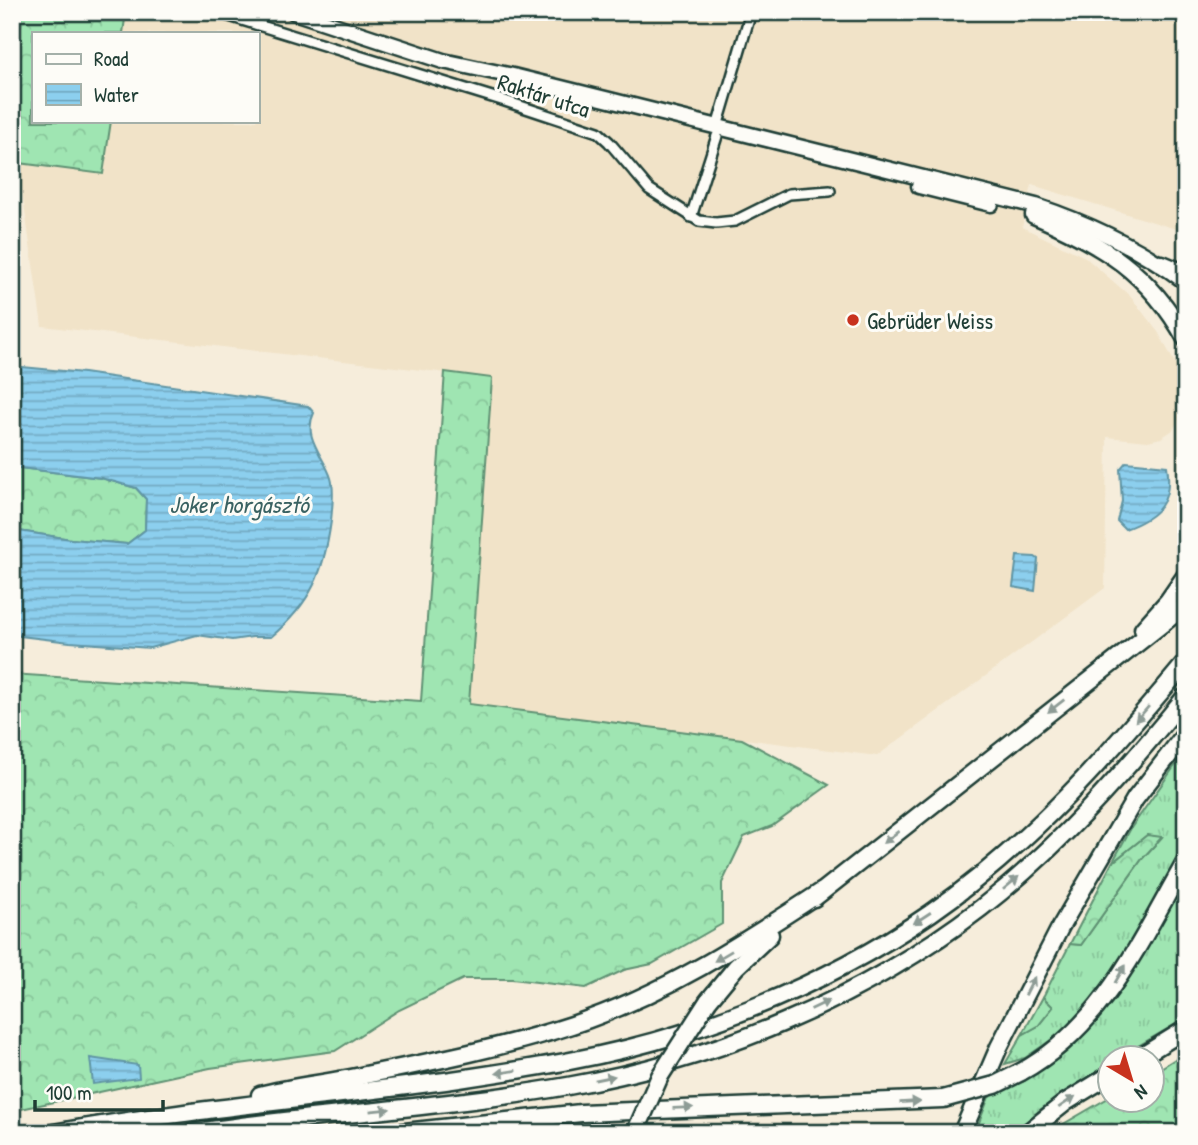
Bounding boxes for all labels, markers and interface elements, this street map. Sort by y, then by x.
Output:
legend [32,32,259,122]
text: Road [94,44,128,73]
street label: Raktár utca [494,66,594,124]
text: Water [94,80,139,109]
place label: Gebrüder Weiss [867,305,993,336]
marker: Gebrüder Weiss [845,312,861,328]
water label: Joker horgásztó [169,488,311,521]
one-way arrow [1048,699,1066,714]
one-way arrow [1134,705,1150,723]
one-way arrow [882,829,900,843]
one-way arrow [1001,875,1019,890]
one-way arrow [913,912,932,925]
one-way arrow [713,950,732,962]
one-way arrow [1114,964,1126,983]
one-way arrow [1025,976,1036,996]
one-way arrow [810,1000,830,1011]
north arrow [1096,1044,1166,1114]
one-way arrow [494,1067,516,1078]
scale bar [35,1068,163,1112]
one-way arrow [594,1073,616,1084]
text: 100 m [46,1078,92,1107]
text: N [1129,1079,1153,1106]
one-way arrow [1057,1095,1077,1108]
one-way arrow [899,1096,921,1107]
one-way arrow [672,1102,694,1113]
one-way arrow [369,1104,391,1115]

